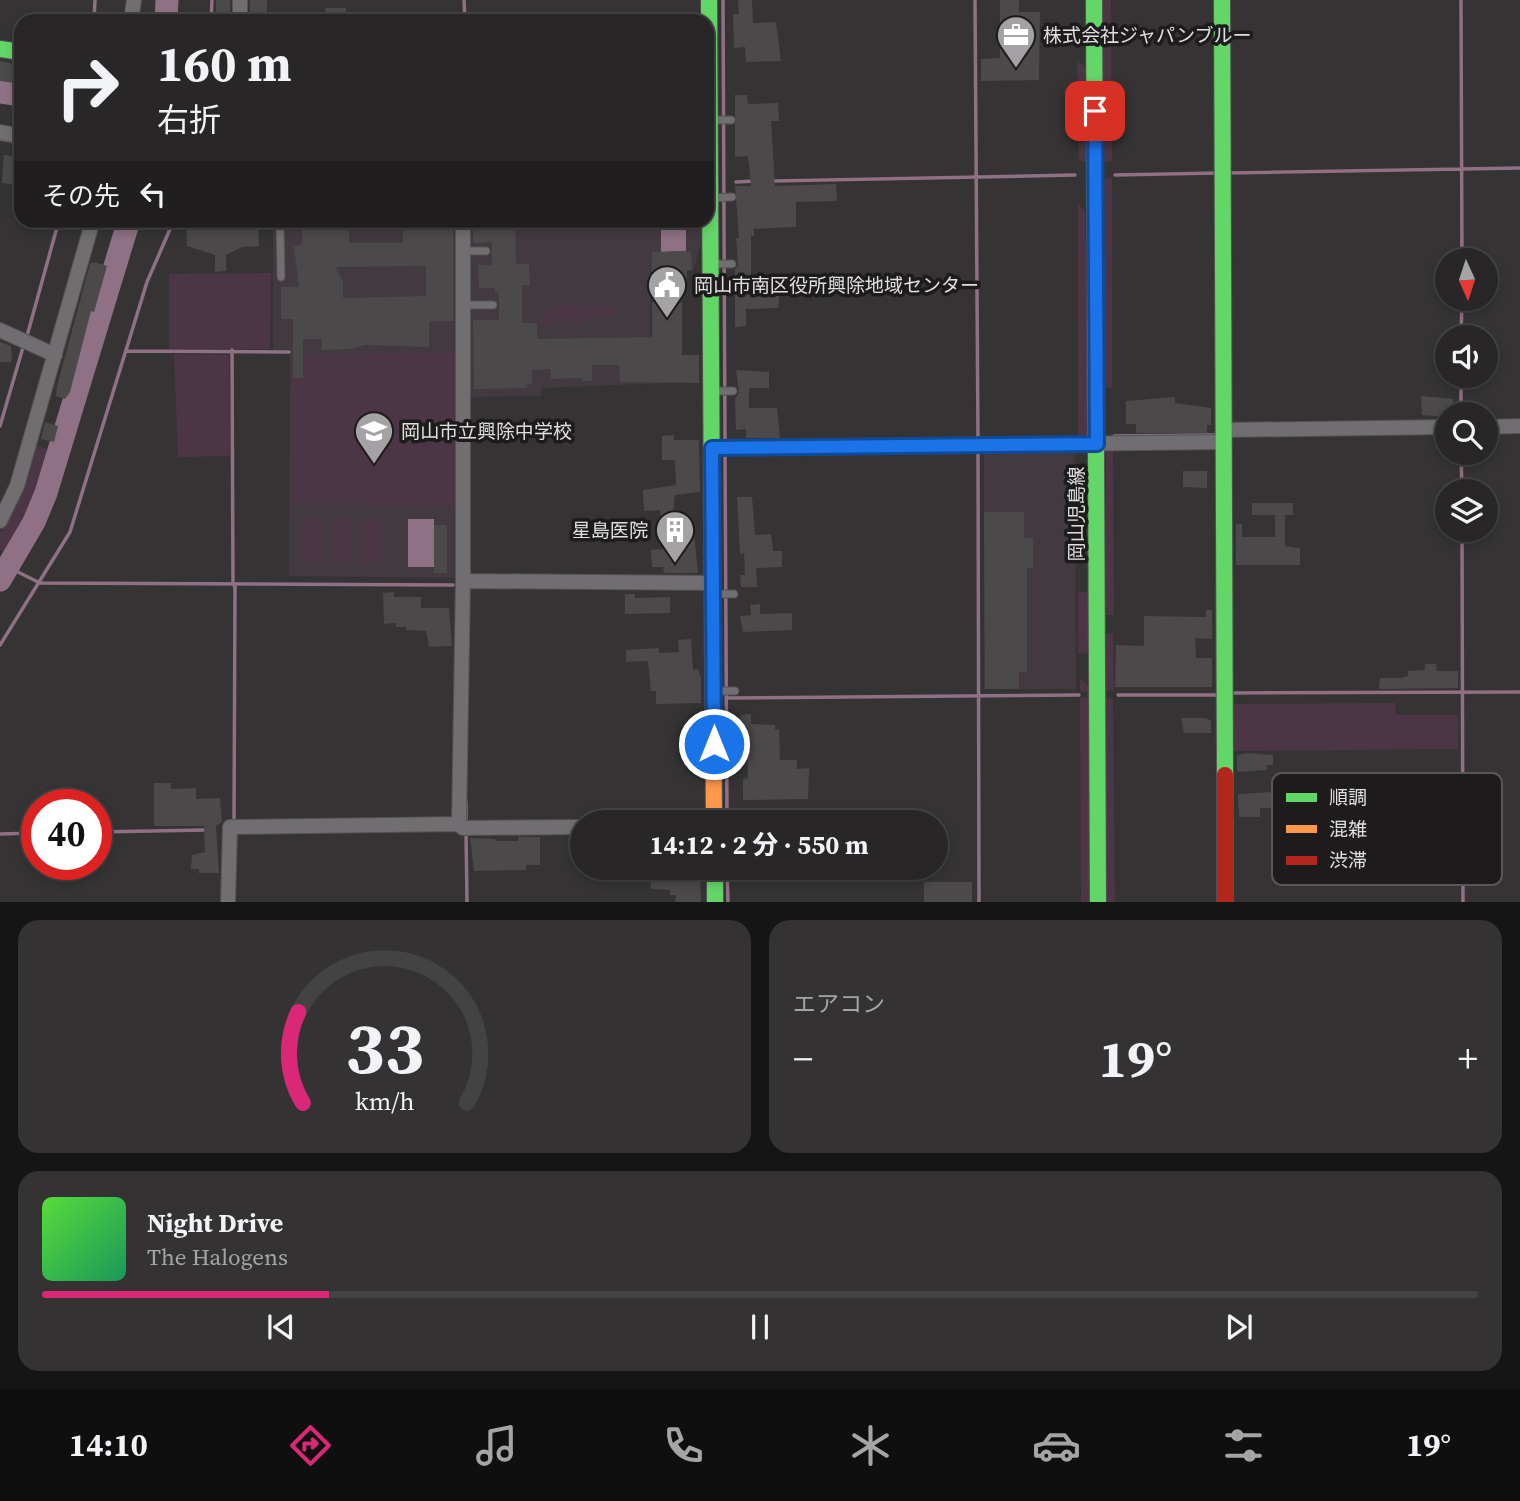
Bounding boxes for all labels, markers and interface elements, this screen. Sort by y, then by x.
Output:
office icon: 株式会社ジャパンブルー [995,14,1037,69]
place label: 株式会社ジャパンブルー [1043,22,1251,48]
text: 160 m [157,30,292,97]
icon: right [42,42,133,133]
pin [1065,81,1125,141]
icon: arrive [1076,92,1114,130]
text: 右折 [157,98,221,142]
icon: left [134,175,172,213]
text: その先 [42,178,120,214]
north arrow [1435,248,1498,312]
map controls [1435,248,1498,542]
public building icon: 岡山市南区役所興除地域センター [646,264,688,319]
place label: 岡山市南区役所興除地域センター [694,272,979,298]
button: sound [1435,325,1498,388]
button: search [1435,402,1498,465]
school or university icon: 岡山市立興除中学校 [353,410,395,465]
place label: 岡山市立興除中学校 [401,418,572,444]
street label: 岡山児島線 [1063,466,1089,562]
button: layers [1435,479,1498,542]
building icon: 星島医院 [654,509,696,564]
place label: 星島医院 [572,517,648,543]
position arrow [677,707,751,781]
legend [1272,773,1502,885]
text: 順調 [1329,784,1367,810]
speed limit sign: 40 [21,789,112,880]
text: 混雑 [1329,816,1367,842]
text: 14:12 · 2 分 · 550 m [649,827,869,863]
text: 渋滞 [1329,847,1367,873]
text: エアコン [793,988,885,1020]
text: 33 [345,998,424,1097]
text: 19° [1099,1023,1172,1094]
text: − [793,1033,813,1085]
text: + [1458,1033,1478,1085]
text: km/h [355,1083,414,1117]
text: Night Drive [147,1205,283,1241]
text: The Halogens [147,1241,288,1273]
icon: previous [262,1308,300,1346]
icon: pause [741,1308,779,1346]
icon: next [1220,1308,1258,1346]
icon: directions [286,1421,335,1470]
icon: music [472,1421,521,1470]
icon: phone [659,1421,708,1470]
icon: climate [846,1421,895,1470]
icon: car [1032,1421,1081,1470]
icon: filters [1219,1421,1268,1470]
text: 14:10 [69,1423,148,1467]
text: 19° [1406,1423,1451,1467]

